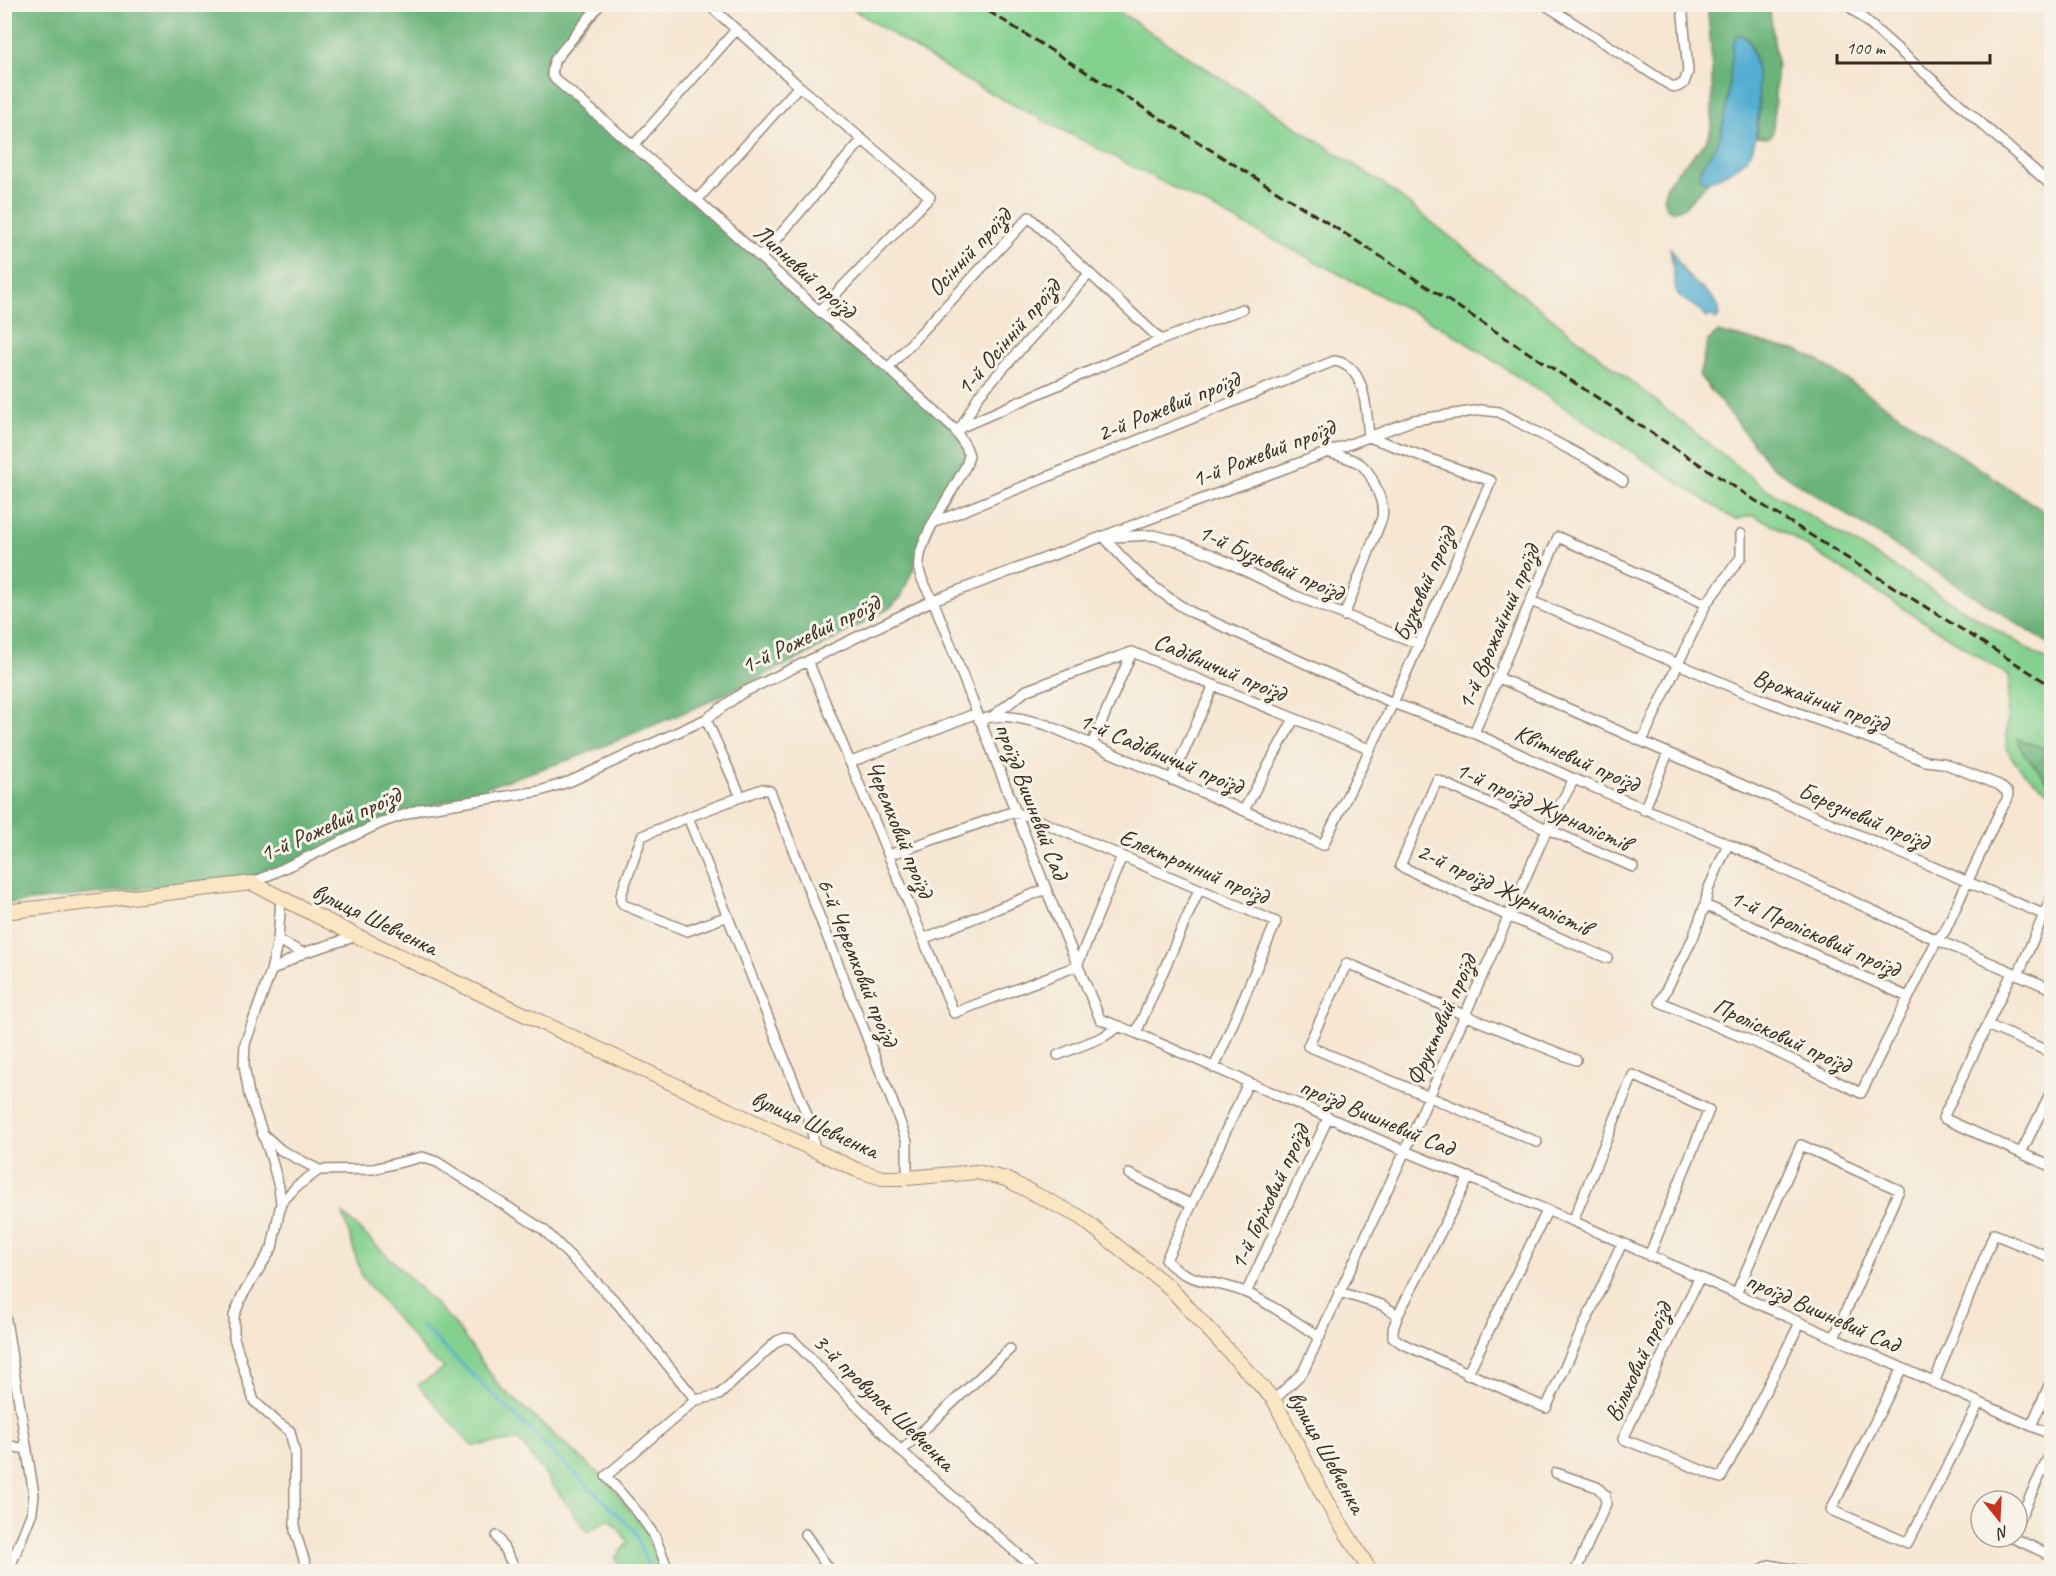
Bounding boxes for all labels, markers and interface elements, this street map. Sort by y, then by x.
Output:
scale bar [1837,27,1990,65]
text: 100 m [1846,37,1887,59]
street label: Осінній проїзд [920,200,1020,303]
street label: Липневий проїзд [747,217,864,327]
street label: 1-й Осінній проїзд [949,271,1069,402]
street label: 2-й Рожевий проїзд [1092,363,1246,449]
street label: 1-й Рожевий проїзд [1187,411,1341,495]
street label: 1-й Бузковий проїзд [1193,517,1350,609]
street label: Бузковий проїзд [1386,520,1464,646]
street label: 1-й Врожайний проїзд [1450,538,1548,714]
street label: 1-й Рожевий проїзд [736,586,887,681]
street label: Садівничий проїзд [1149,626,1293,710]
street label: Врожайний проїзд [1749,662,1895,740]
street label: 1-й Садівничий проїзд [1074,705,1250,803]
street label: Квітневий проїзд [1510,717,1646,801]
street label: проїзд Вишневий Сад [987,719,1076,886]
street label: 1-й проїзд Журналістів [1450,754,1640,861]
street label: Черемховий проїзд [858,756,942,904]
street label: Березневий проїзд [1794,775,1936,859]
street label: 1-й Рожевий проїзд [255,779,408,869]
street label: Електронний проїзд [1115,821,1275,913]
street label: 2-й проїзд Журналістів [1412,836,1601,946]
street label: 6-й Черемховий проїзд [810,873,906,1053]
street label: вулиця Шевченка [307,876,444,963]
street label: 1-й Пролісковий проїзд [1725,882,1907,986]
street label: Фруктовий проїзд [1399,948,1485,1090]
street label: Пролісковий проїзд [1708,990,1858,1082]
street label: проїзд Вишневий Сад [1295,1071,1461,1165]
street label: вулиця Шевченка [747,1083,885,1166]
street label: 1-й Горіховий проїзд [1222,1118,1318,1275]
street label: проїзд Вишневий Сад [1741,1265,1907,1361]
street label: Вільховий проїзд [1597,1296,1681,1427]
street label: 3-й провулок Шевченка [807,1327,963,1479]
street label: вулиця Шевченка [1281,1385,1374,1520]
north arrow [1969,1489,2029,1549]
text: N [1993,1521,2011,1544]

